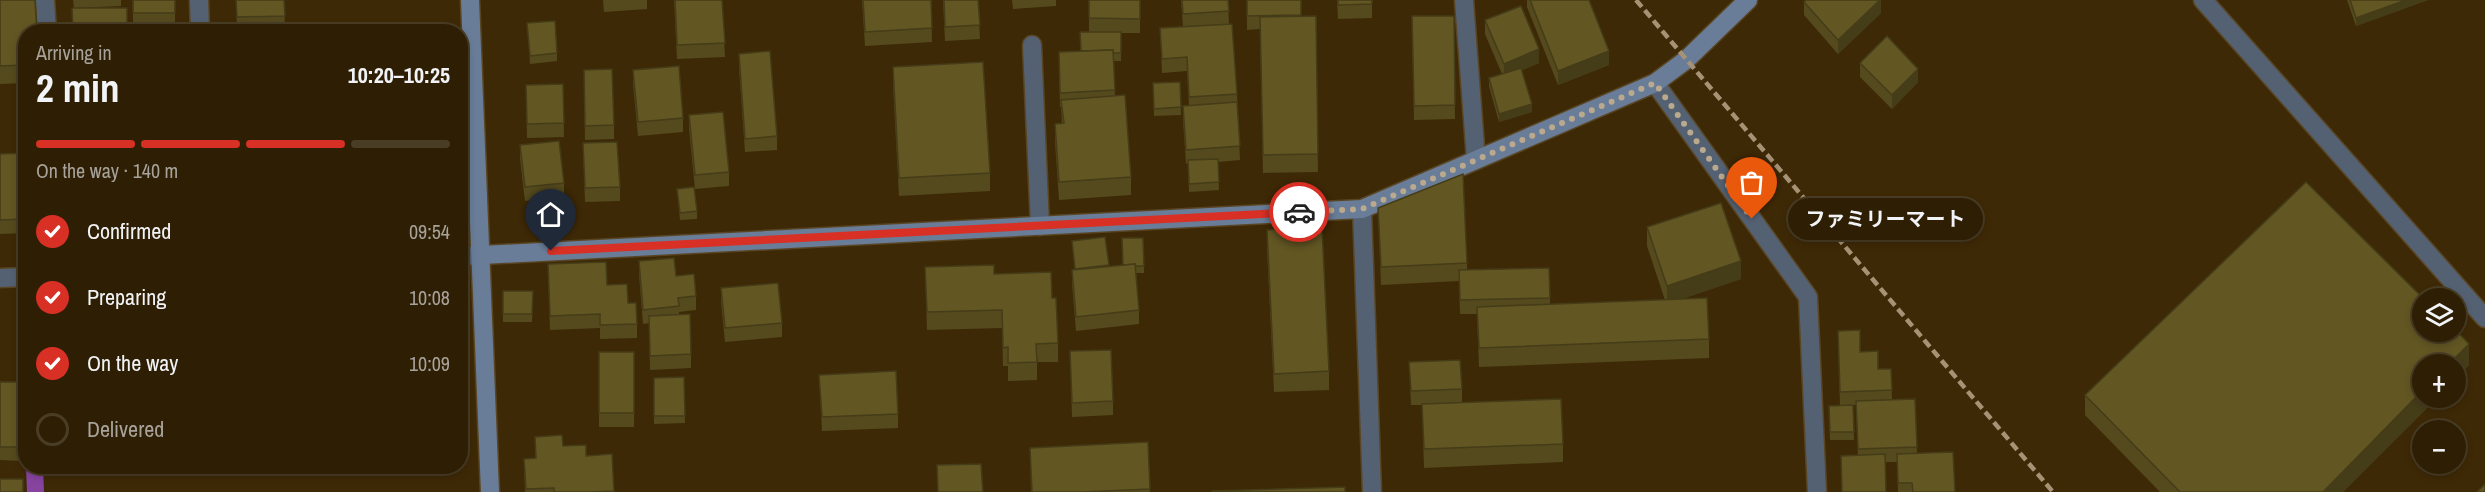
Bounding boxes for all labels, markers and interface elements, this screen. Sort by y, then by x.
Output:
text: Arriving in [36,39,112,66]
text: 10:20–10:25 [348,60,450,90]
text: 2 min [36,62,120,114]
text: On the way · 140 m [36,157,178,184]
pin [1726,157,1777,219]
icon: bag [1735,166,1768,199]
courier [1269,182,1329,242]
pin [525,189,576,251]
icon: car [1283,196,1316,229]
icon: home [534,198,567,231]
callout: ファミリーマート [1788,198,1983,240]
text: ファミリーマート [1806,205,1966,232]
icon: check [36,215,69,248]
text: Confirmed [87,216,171,246]
text: 09:54 [409,218,450,245]
icon: check [36,281,69,314]
text: Preparing [87,282,166,312]
text: 10:08 [409,284,450,311]
map controls [2412,288,2466,474]
button: layers [2412,288,2466,342]
icon: check [36,347,69,380]
text: On the way [87,348,178,378]
text: 10:09 [409,350,450,377]
button: + [2412,354,2466,408]
text: Delivered [87,414,164,444]
button: − [2412,420,2466,474]

